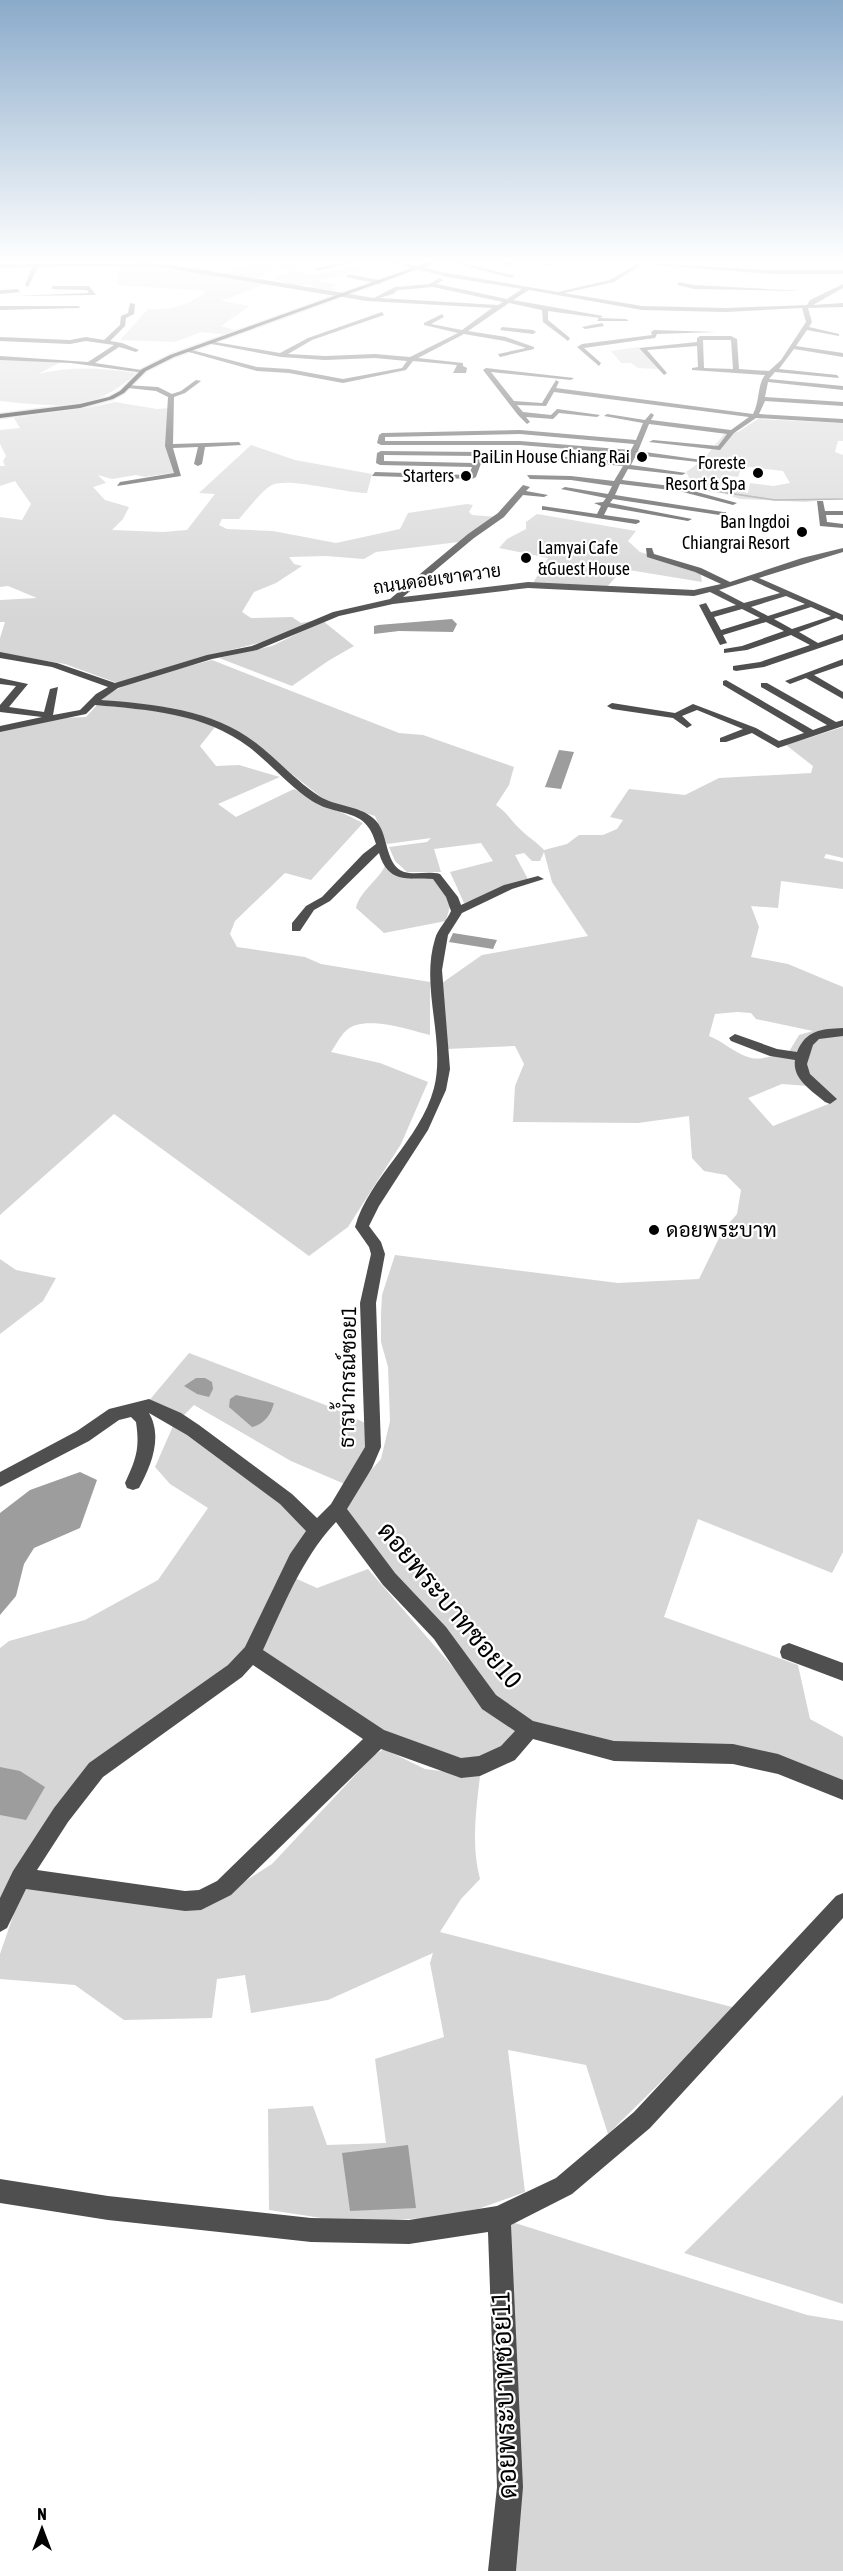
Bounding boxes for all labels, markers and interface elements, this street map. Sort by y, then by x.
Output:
place label: PaiLin House Chiang Rai [472,446,630,467]
marker: PaiLin House Chiang Rai [635,450,649,464]
place label: Foreste Resort & Spa [665,452,746,494]
place label: Starters [403,465,454,486]
marker: Foreste Resort & Spa [751,466,765,480]
marker: Starters [459,469,473,483]
place label: Ban Ingdoi Chiangrai Resort [682,511,790,553]
marker: Ban Ingdoi Chiangrai Resort [795,525,809,539]
place label: Lamyai Cafe &Guest House [538,537,630,579]
marker: Lamyai Cafe &Guest House [519,551,533,565]
street label: ถนนดอยเขาควาย [372,559,502,598]
place label: ดอยพระบาท [666,1217,777,1241]
marker: ดอยพระบาท [647,1223,661,1237]
street label: ธารน้ำกรณ์ซอย1 [329,1306,360,1448]
street label: ดอยพระบาทซอย10 [372,1516,528,1694]
street label: ดอยพระบาทซอย11 [485,2291,523,2499]
north arrow [12,2499,72,2559]
text: N [37,2505,47,2523]

